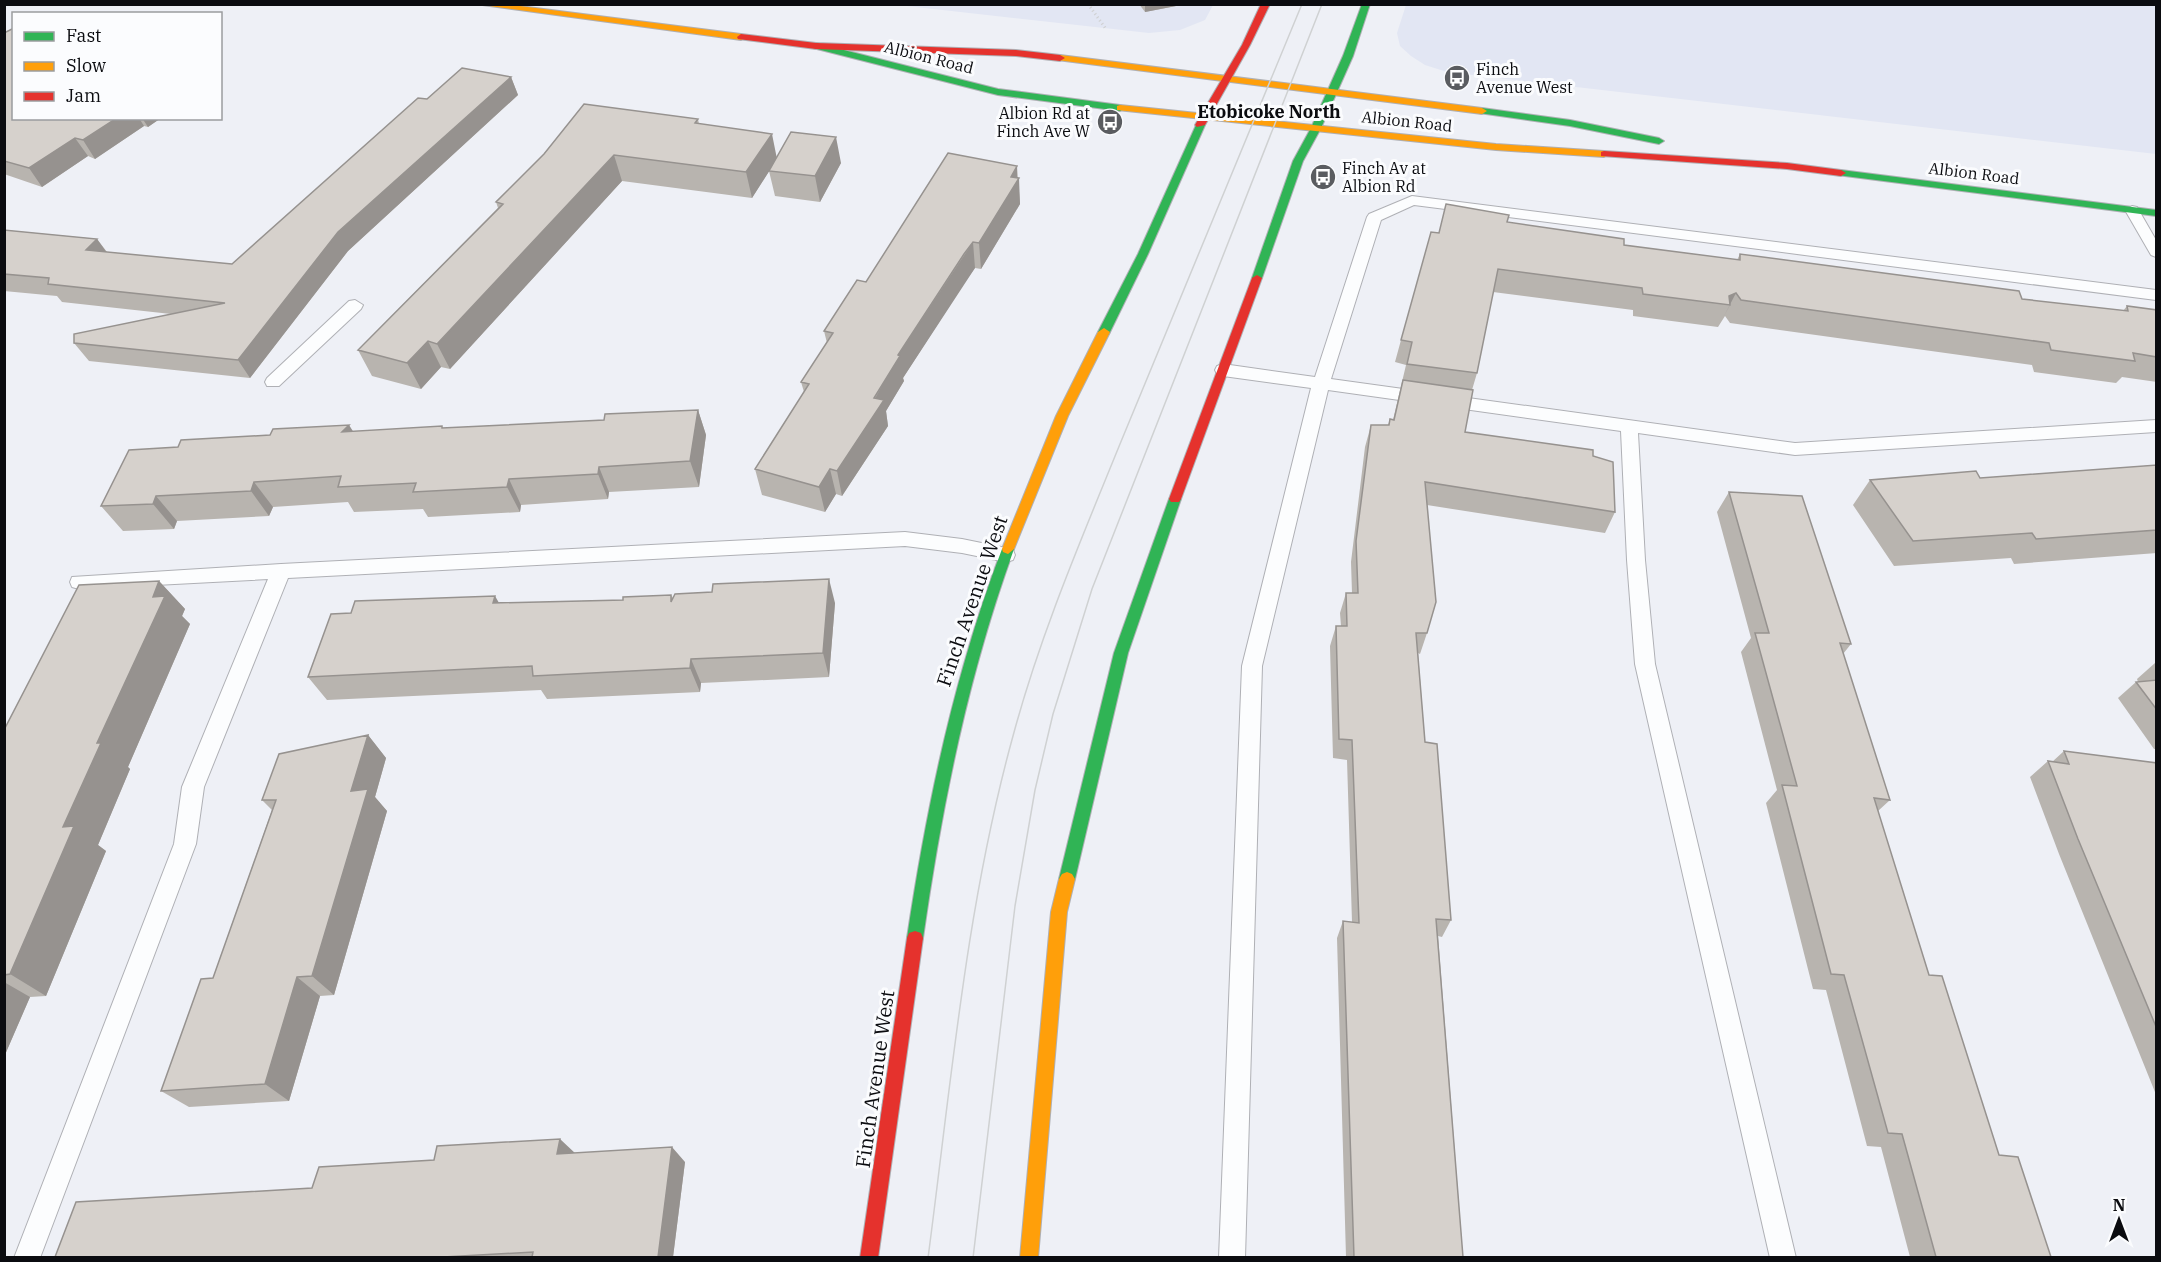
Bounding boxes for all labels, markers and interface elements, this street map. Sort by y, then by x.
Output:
legend [12,12,222,120]
text: Fast [66,24,101,47]
street label: Albion Road [882,36,976,78]
text: Slow [66,54,106,77]
place label: Finch Avenue West [1476,59,1573,97]
bus stop icon: Finch Avenue West [1442,63,1472,93]
text: Jam [66,84,101,107]
district label: Etobicoke North [1197,100,1341,123]
place label: Albion Rd at Finch Ave W [996,103,1091,141]
street label: Albion Road [1361,106,1454,136]
bus stop icon: Albion Rd at Finch Ave W [1095,107,1125,137]
place label: Finch Av at Albion Rd [1342,158,1426,196]
street label: Albion Road [1927,158,2021,189]
bus stop icon: Finch Av at Albion Rd [1308,162,1338,192]
street label: Finch Avenue West [930,512,1013,690]
street label: Finch Avenue West [849,988,900,1170]
north arrow [2089,1190,2149,1250]
text: N [2113,1195,2125,1215]

